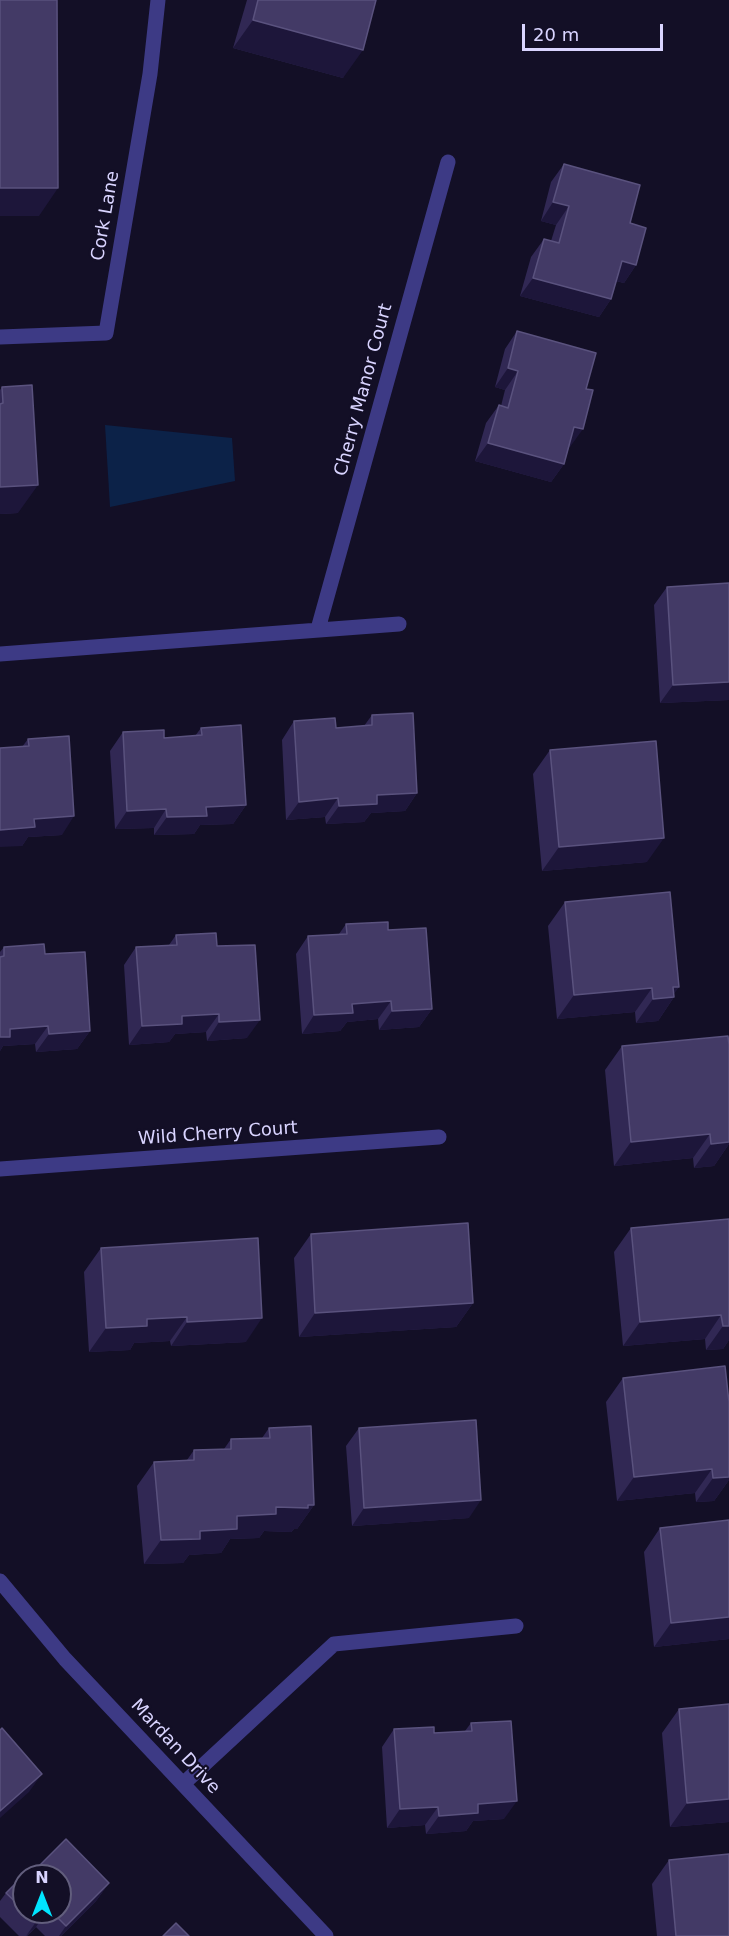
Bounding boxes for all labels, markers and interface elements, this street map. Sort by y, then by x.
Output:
scale bar [525,12,666,50]
text: 20 m [533,24,579,45]
street label: Cork Lane [87,169,125,263]
street label: Cherry Manor Court [331,301,397,479]
street label: Wild Cherry Court [137,1118,299,1150]
street label: Mardan Drive [126,1695,224,1799]
north arrow [12,1864,72,1924]
text: N [35,1868,49,1887]

